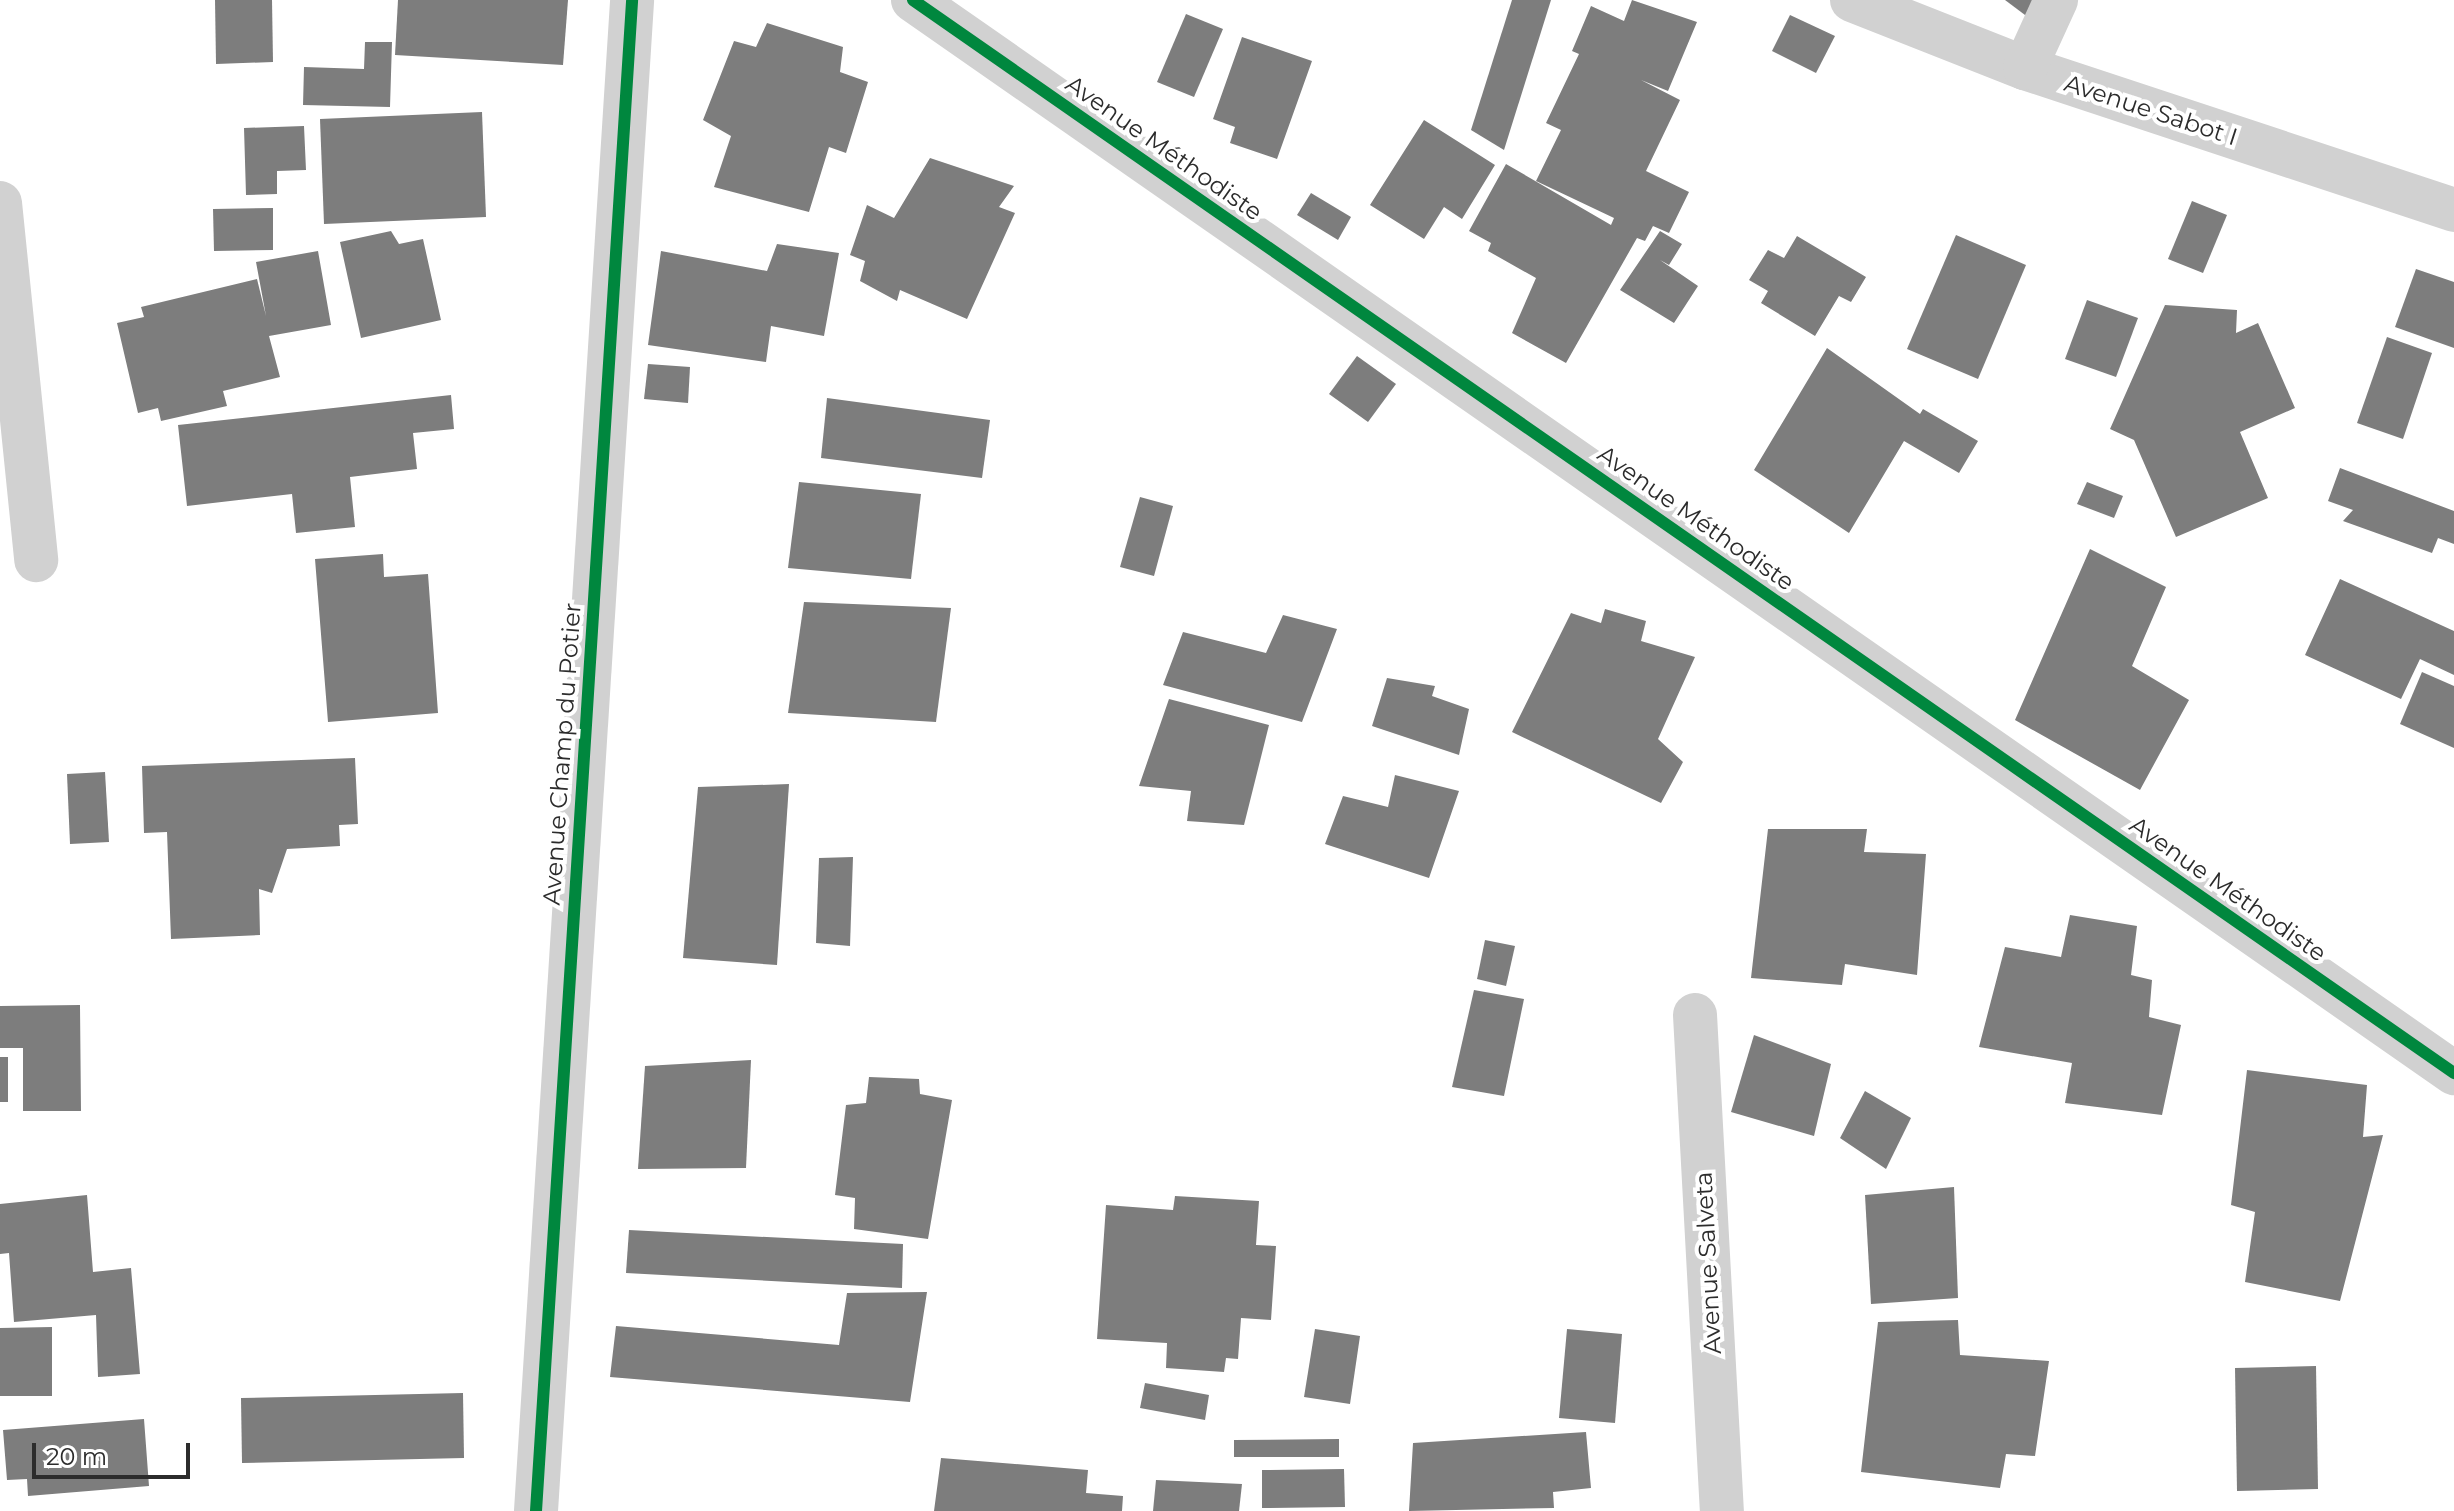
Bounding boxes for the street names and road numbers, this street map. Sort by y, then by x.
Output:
street label: Avenue Sabot I [2061,68,2241,152]
street label: Avenue Méthodiste [1060,69,1268,227]
street label: Avenue Méthodiste [1592,439,1800,597]
street label: Avenue Champ du Potier [537,602,587,906]
street label: Avenue Méthodiste [2124,810,2332,968]
street label: Avenue Salveta [1689,1171,1727,1355]

